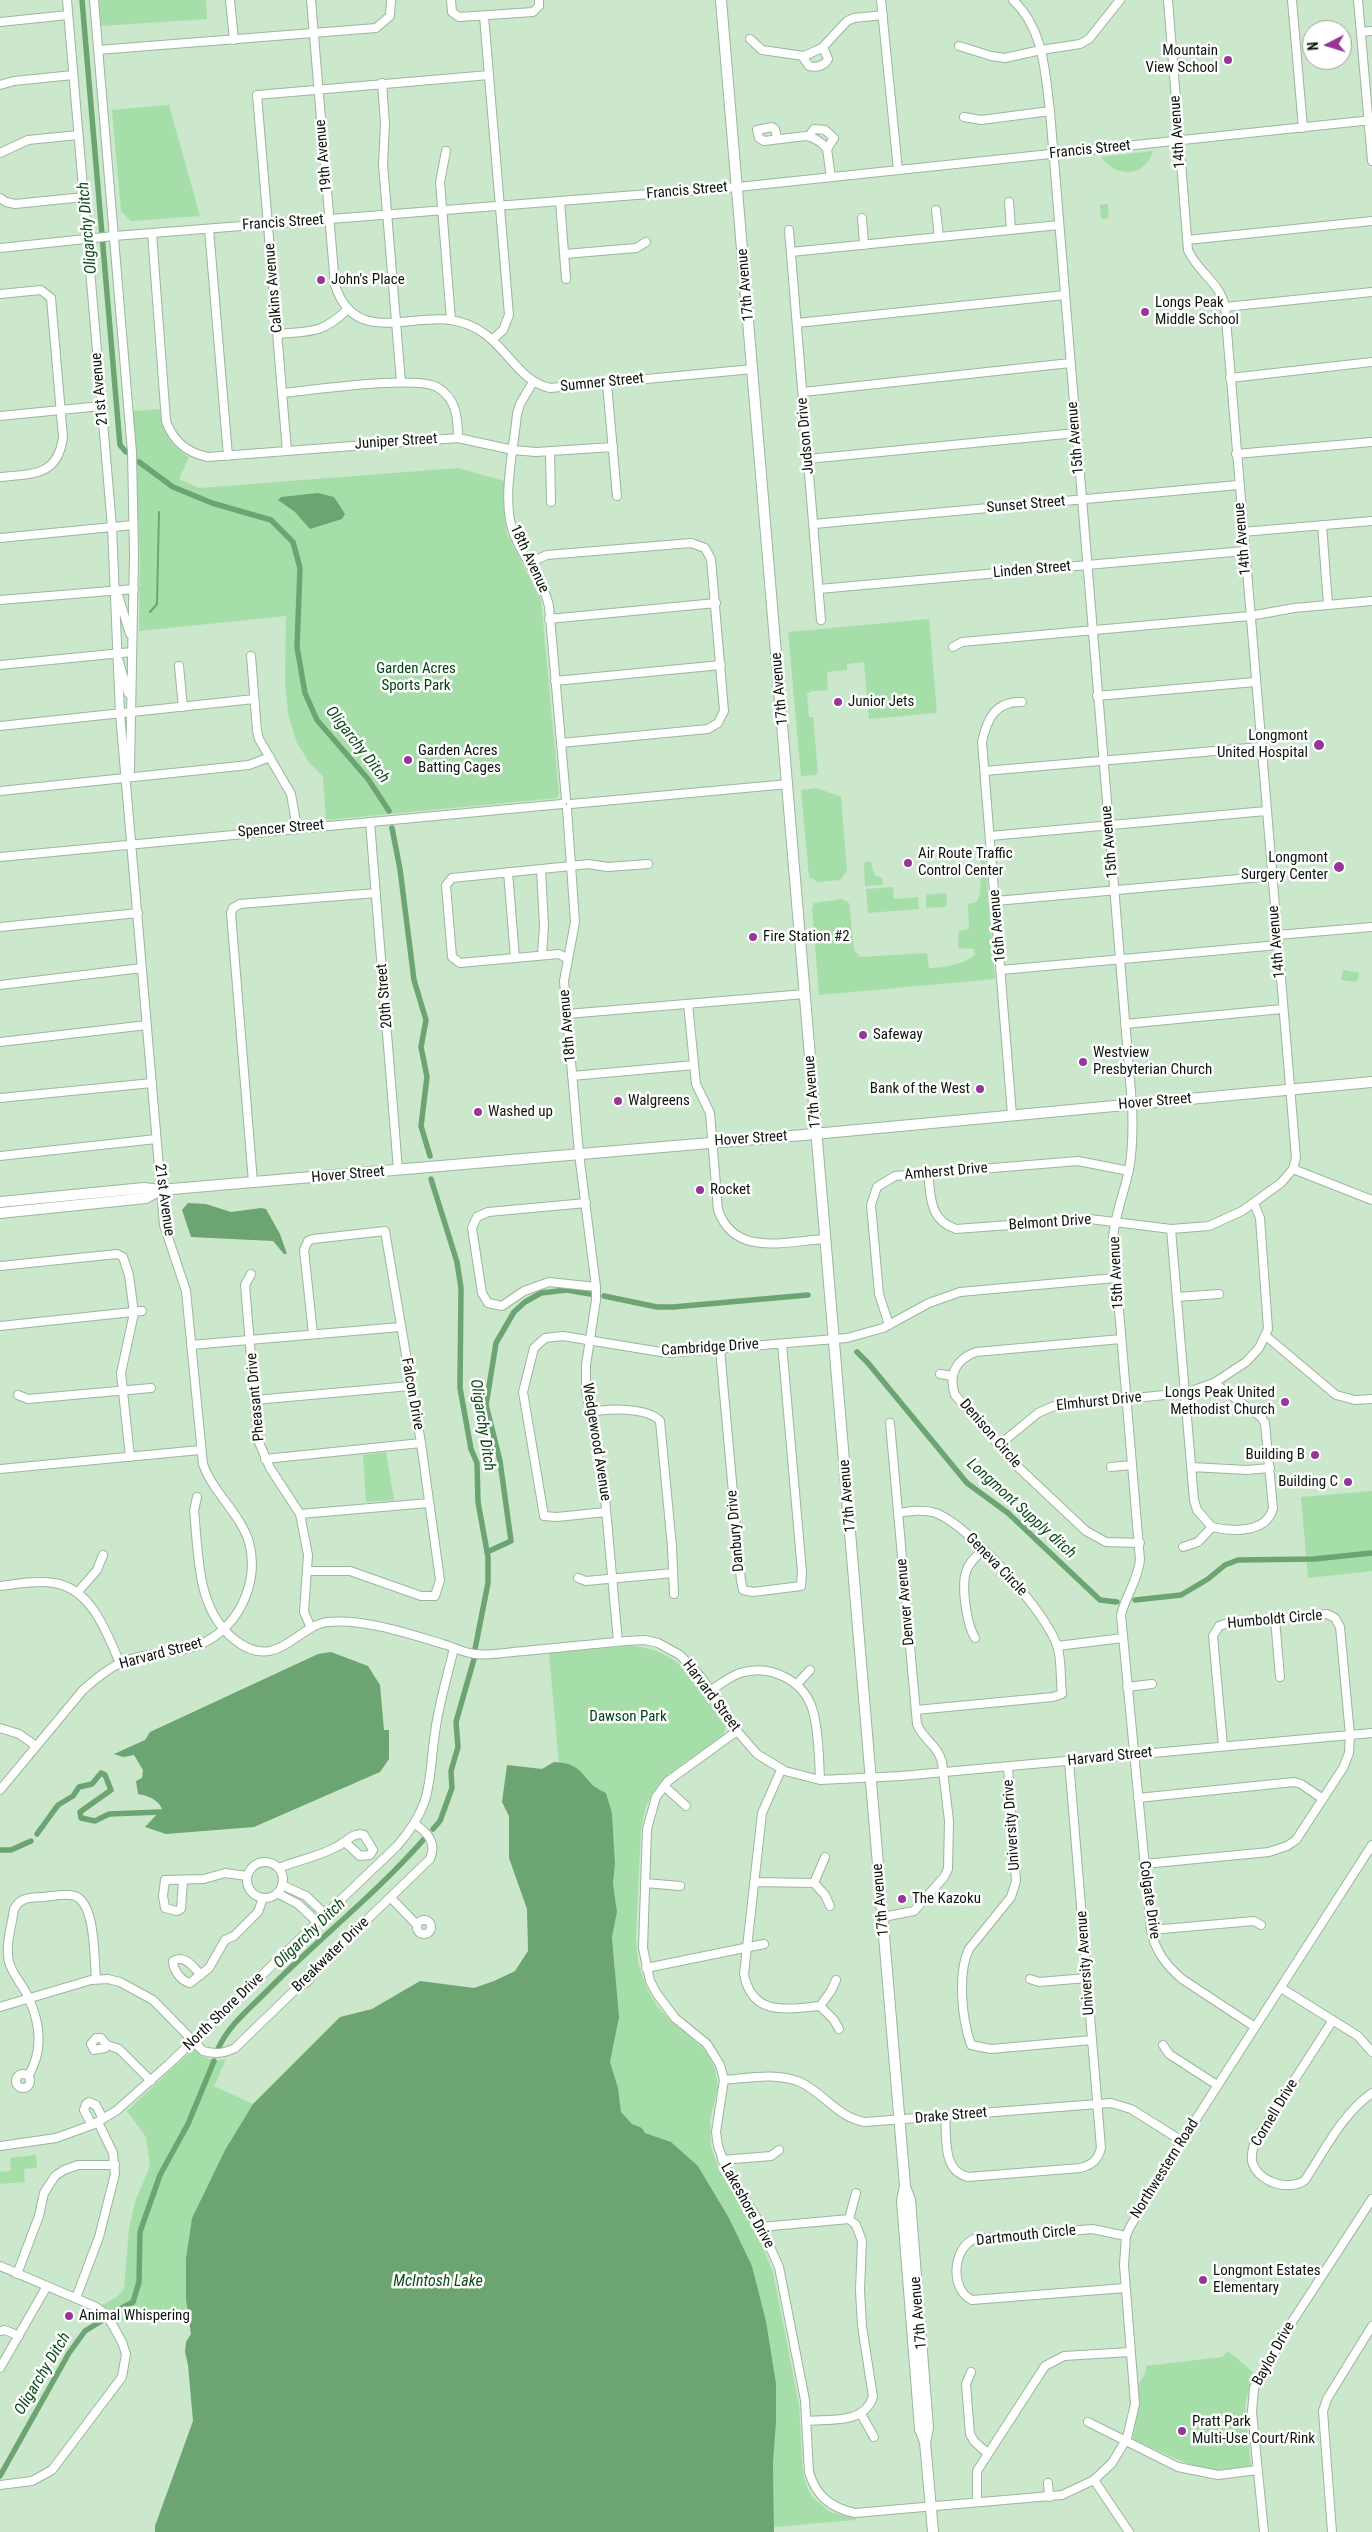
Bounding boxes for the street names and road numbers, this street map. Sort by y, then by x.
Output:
street label: 14th Avenue [1166,95,1190,169]
street label: 19th Avenue [312,119,336,193]
street label: Francis Street [1049,137,1131,163]
street label: Francis Street [646,178,728,204]
street label: Francis Street [242,211,324,235]
street label: Calkins Avenue [261,242,287,334]
street label: 17th Avenue [734,248,758,322]
street label: 21st Avenue [88,352,112,426]
street label: Sumner Street [559,370,645,396]
street label: Judson Drive [794,397,818,475]
street label: 15th Avenue [1064,401,1088,475]
street label: Juniper Street [354,430,438,454]
street label: Sunset Street [986,493,1066,517]
street label: 14th Avenue [1231,502,1255,576]
street label: 18th Avenue [505,522,553,596]
street label: Linden Street [992,558,1072,582]
street label: 17th Avenue [768,652,792,726]
street label: 15th Avenue [1098,805,1122,879]
street label: Spencer Street [237,816,325,842]
street label: 16th Avenue [986,889,1010,963]
street label: 14th Avenue [1265,905,1289,979]
street label: 20th Street [373,963,397,1029]
street label: 18th Avenue [556,989,580,1063]
street label: 17th Avenue [801,1055,825,1129]
street label: Hover Street [1118,1090,1192,1114]
street label: Hover Street [714,1127,788,1151]
street label: Amherst Drive [904,1159,988,1185]
street label: 21st Avenue [150,1163,178,1237]
street label: Hover Street [311,1163,385,1187]
street label: Belmont Drive [1008,1211,1092,1235]
street label: 15th Avenue [1106,1236,1128,1310]
street label: Cambridge Drive [661,1336,759,1360]
street label: Pheasant Drive [243,1352,269,1442]
street label: Falcon Drive [397,1357,427,1431]
street label: Wedgewood Avenue [578,1382,614,1502]
street label: Elmhurst Drive [1055,1389,1143,1415]
street label: Denison Circle [955,1396,1025,1472]
street label: 17th Avenue [836,1459,860,1533]
street label: Danbury Drive [723,1489,749,1573]
street label: Geneva Circle [961,1530,1031,1600]
street label: Denver Avenue [893,1558,919,1646]
street label: Humboldt Circle [1227,1607,1323,1633]
street label: Harvard Street [118,1634,204,1674]
street label: Harvard Street [678,1657,744,1735]
street label: Harvard Street [1067,1744,1153,1770]
street label: University Drive [1000,1779,1024,1871]
street label: Colgate Drive [1135,1860,1163,1940]
street label: 17th Avenue [869,1863,893,1937]
street label: University Avenue [1073,1910,1099,2016]
street label: Breakwater Drive [289,1914,373,1996]
street label: North Shore Drive [180,1969,268,2055]
street label: Cornell Drive [1248,2076,1302,2150]
street label: Drake Street [914,2104,988,2128]
street label: Northwestern Road [1127,2116,1203,2222]
street label: Lakeshore Drive [716,2160,778,2252]
street label: Dartmouth Circle [975,2222,1077,2250]
street label: 17th Avenue [907,2276,931,2350]
street label: Baylor Drive [1249,2319,1299,2389]

